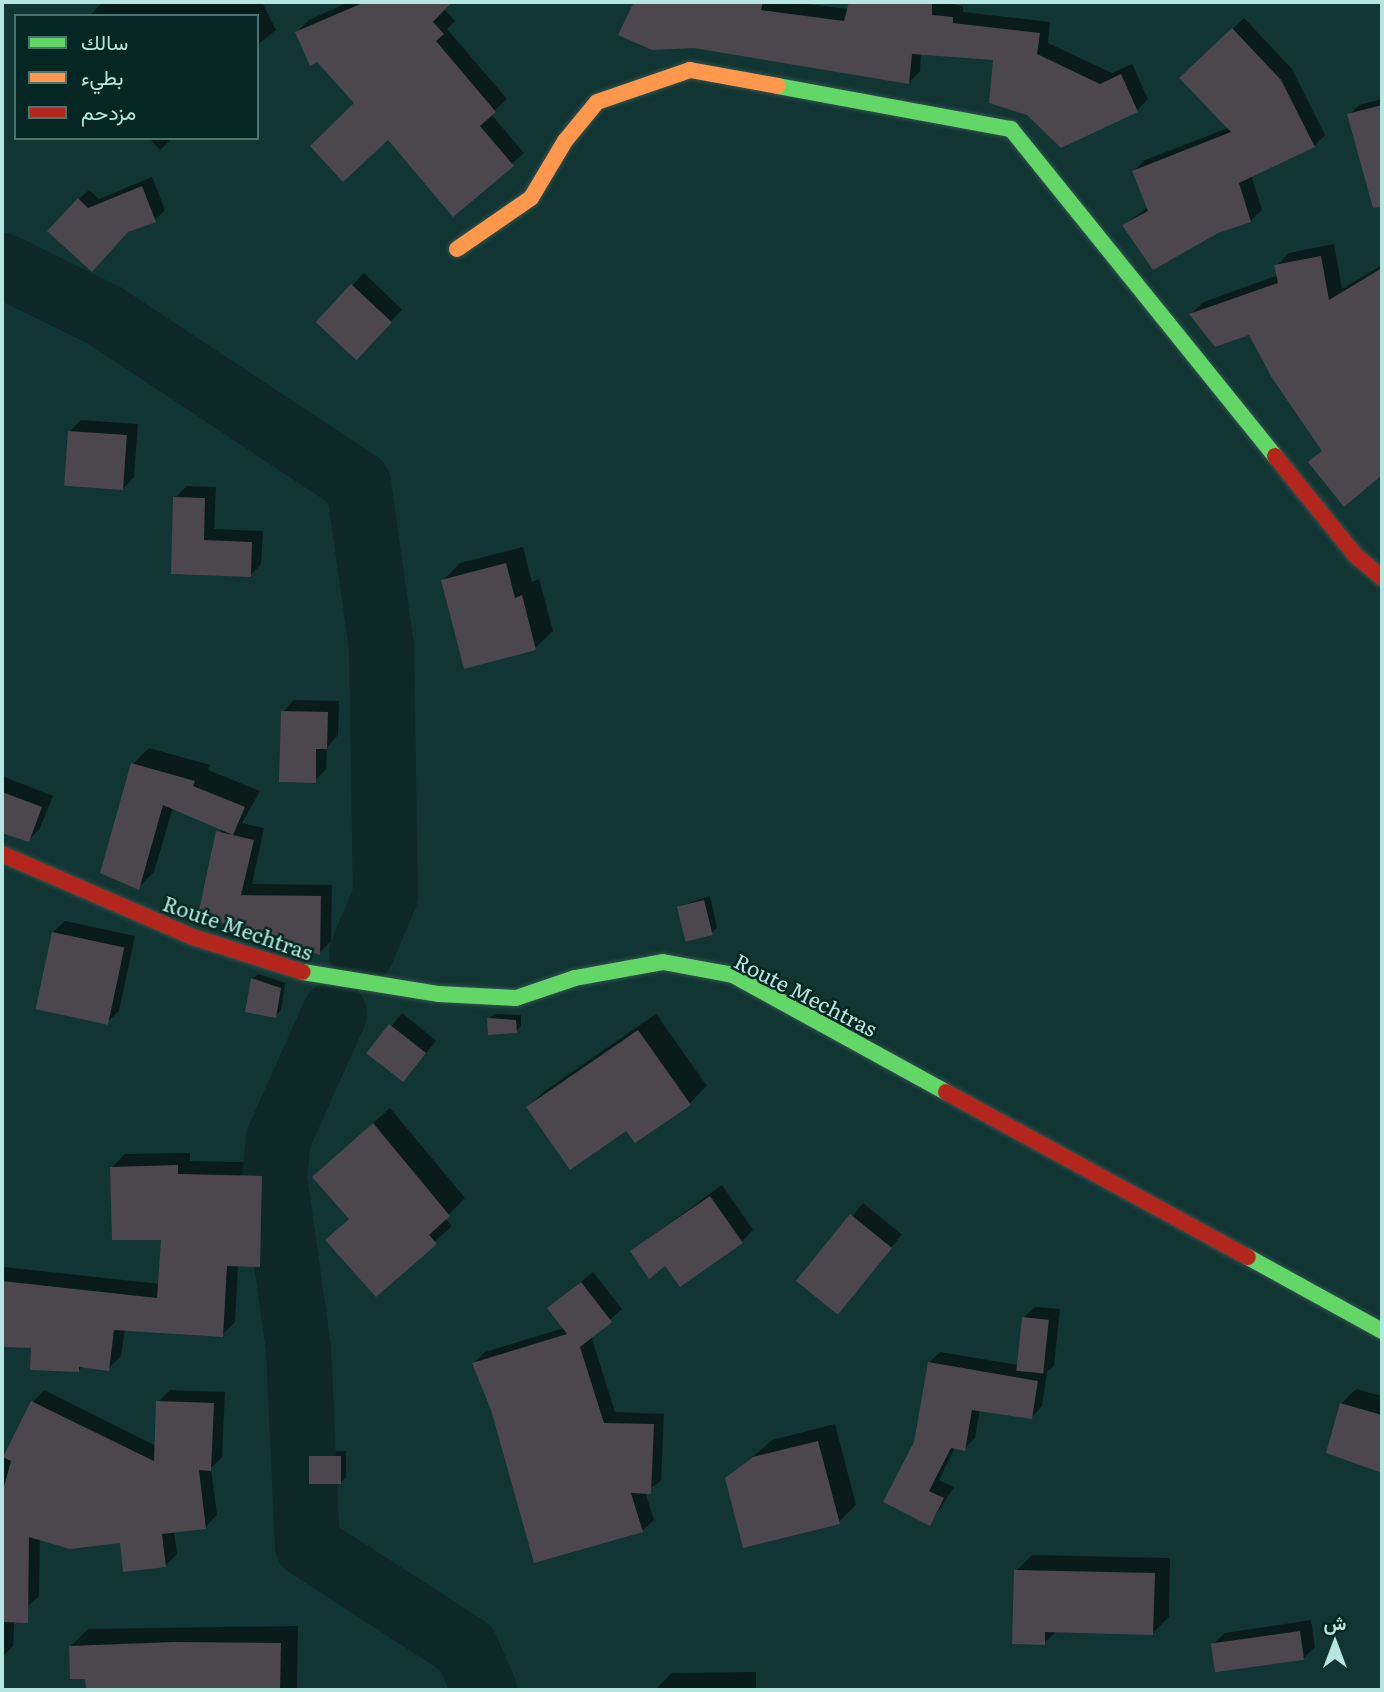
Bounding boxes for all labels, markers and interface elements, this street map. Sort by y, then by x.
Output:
legend [14,14,259,140]
text: سالك [81,25,128,56]
text: بطيء [81,60,124,91]
text: مزدحم [81,95,136,126]
street label: Route Mechtras [160,890,316,964]
street label: Route Mechtras [730,947,882,1041]
north arrow [1300,1608,1370,1678]
text: ش [1324,1608,1346,1636]

